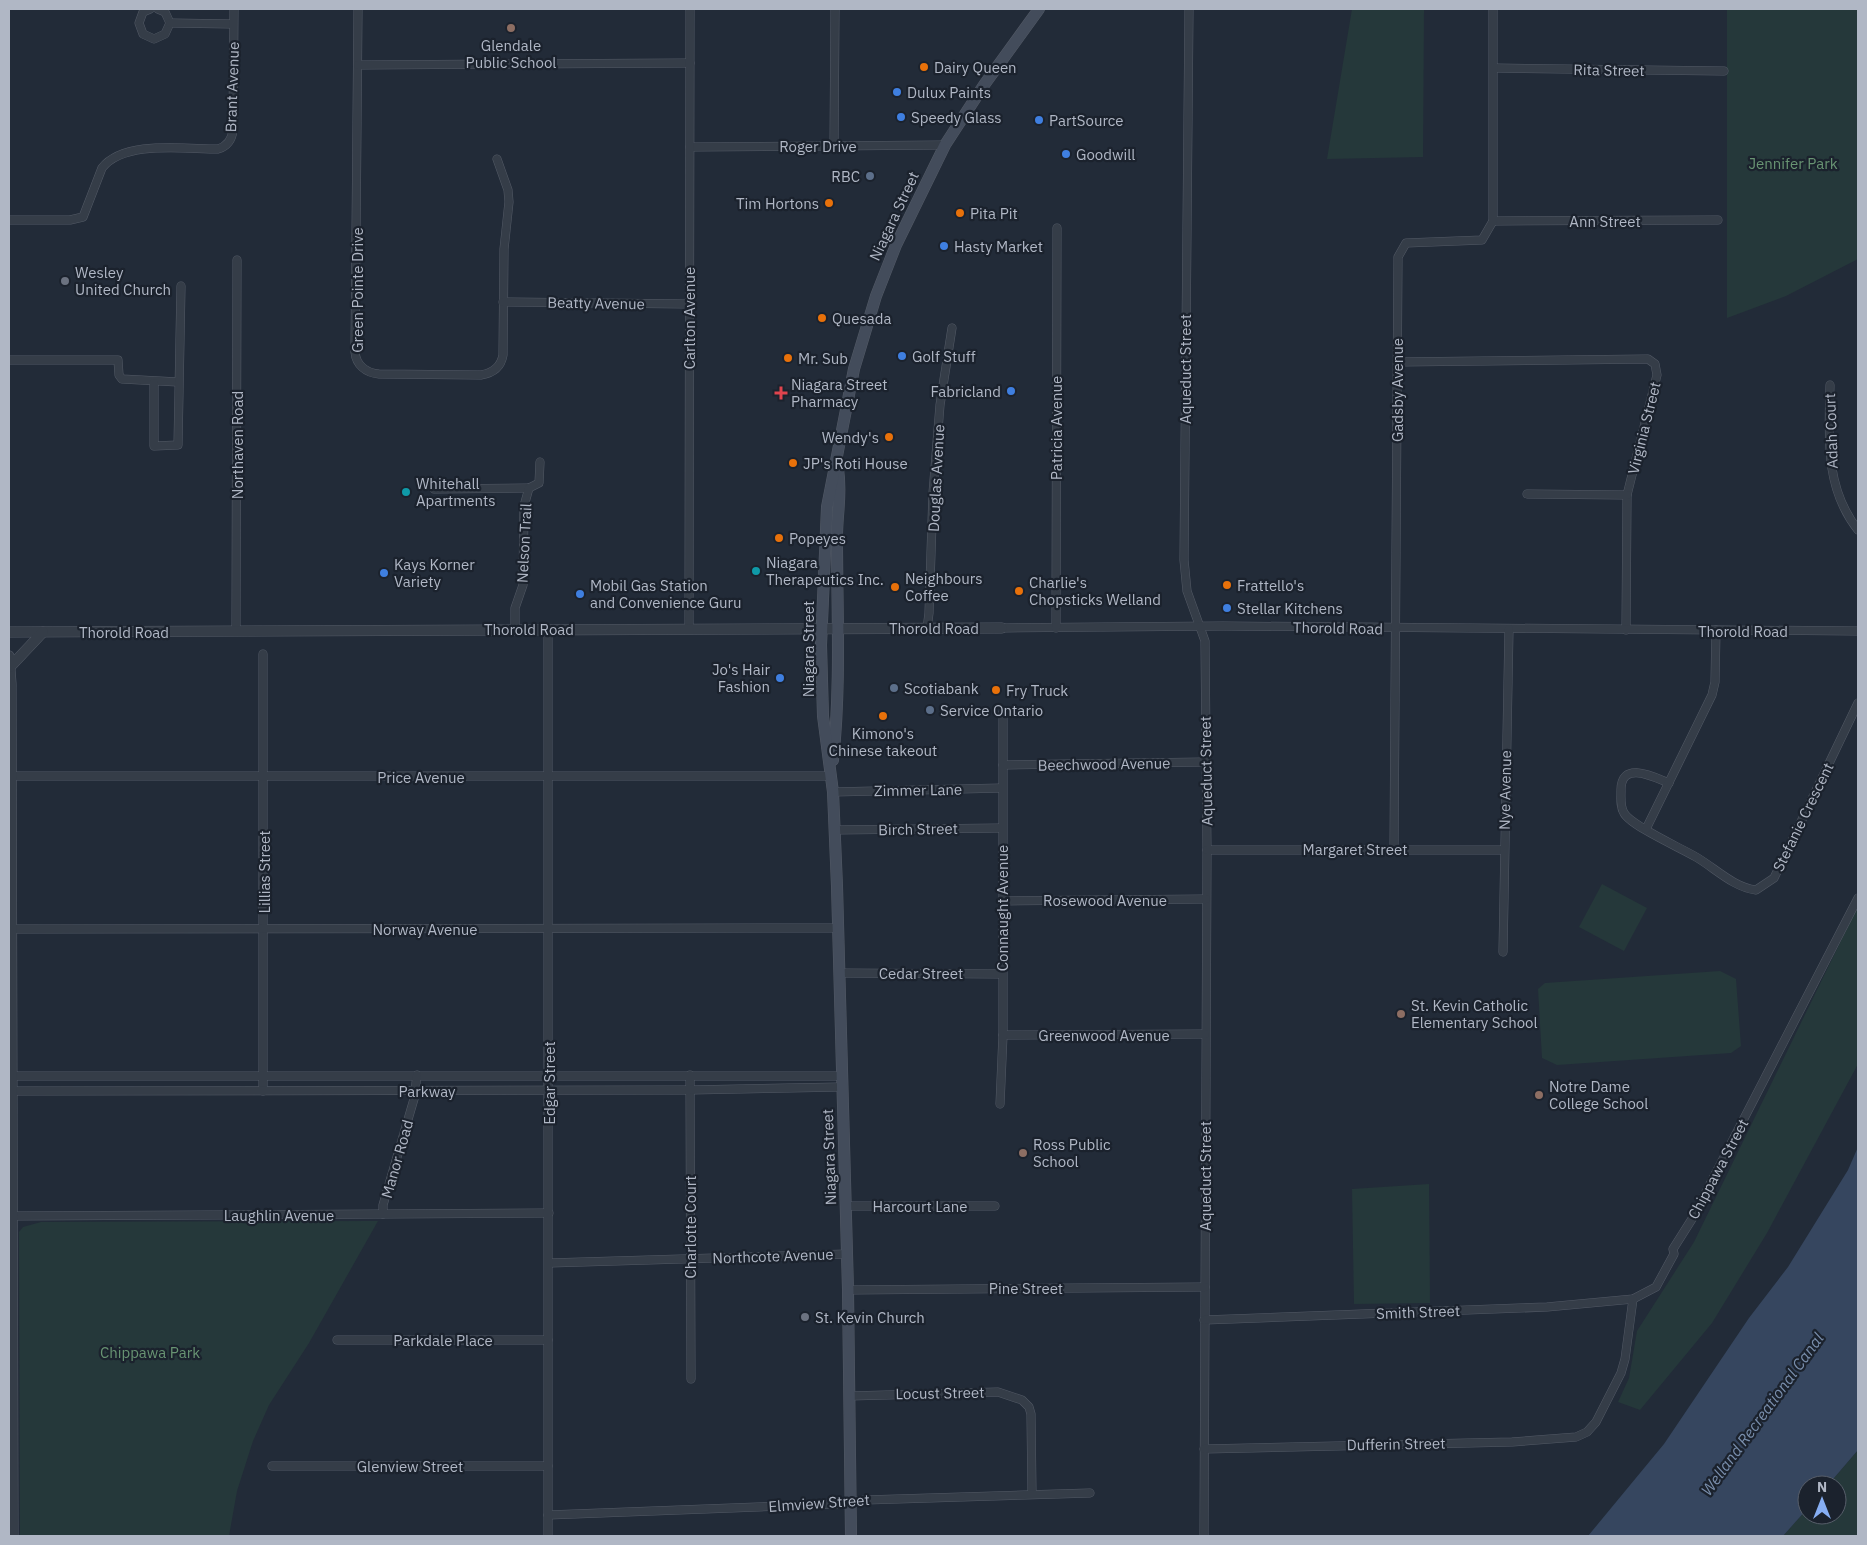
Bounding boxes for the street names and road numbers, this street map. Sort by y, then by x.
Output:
street label: Brant Avenue [221,41,243,133]
street label: Rita Street [1573,60,1645,80]
street label: Roger Drive [779,137,857,156]
street label: Niagara Street [865,168,923,264]
street label: Ann Street [1569,212,1641,231]
street label: Green Pointe Drive [348,227,367,353]
street label: Carlton Avenue [680,267,699,369]
street label: Beatty Avenue [547,293,645,313]
street label: Aqueduct Street [1176,314,1195,424]
street label: Gadsby Avenue [1388,338,1407,442]
street label: Patricia Avenue [1047,376,1066,480]
street label: Virginia Street [1623,380,1665,476]
street label: Northaven Road [228,391,247,499]
street label: Adah Court [1820,393,1842,469]
street label: Douglas Avenue [924,424,948,532]
street label: Nelson Trail [512,503,536,583]
street label: Niagara Street [799,601,818,697]
street label: Thorold Road [1293,618,1383,638]
street label: Thorold Road [889,619,979,638]
street label: Thorold Road [484,620,574,639]
street label: Thorold Road [1698,622,1788,641]
street label: Thorold Road [79,623,169,642]
street label: Aqueduct Street [1196,716,1216,826]
street label: Nye Avenue [1495,750,1515,830]
street label: Beechwood Avenue [1037,753,1171,775]
street label: Stefanie Crescent [1768,759,1838,875]
street label: Price Avenue [377,768,465,787]
street label: Zimmer Lane [874,780,962,800]
street label: Birch Street [878,819,958,839]
street label: Lillias Street [255,830,274,914]
street label: Margaret Street [1303,840,1407,859]
street label: Connaught Avenue [993,845,1012,971]
street label: Rosewood Avenue [1043,891,1167,910]
street label: Norway Avenue [372,920,478,939]
street label: Cedar Street [879,964,963,983]
street label: Greenwood Avenue [1038,1026,1170,1045]
street label: Edgar Street [540,1041,559,1125]
street label: Parkway [398,1082,456,1101]
street label: Niagara Street [818,1108,840,1206]
street label: Chippawa Street [1684,1116,1752,1222]
street label: Manor Road [377,1118,417,1200]
street label: Aqueduct Street [1196,1121,1215,1231]
street label: Charlotte Court [681,1175,700,1279]
street label: Harcourt Lane [872,1197,968,1216]
street label: Laughlin Avenue [224,1206,334,1225]
street label: Northcote Avenue [712,1244,834,1268]
street label: Pine Street [989,1279,1063,1298]
street label: Smith Street [1376,1301,1460,1323]
street label: Parkdale Place [393,1331,493,1350]
street label: Locust Street [895,1383,985,1403]
street label: Dufferin Street [1346,1434,1446,1454]
street label: Glenview Street [357,1457,463,1476]
street label: Elmview Street [768,1490,870,1516]

